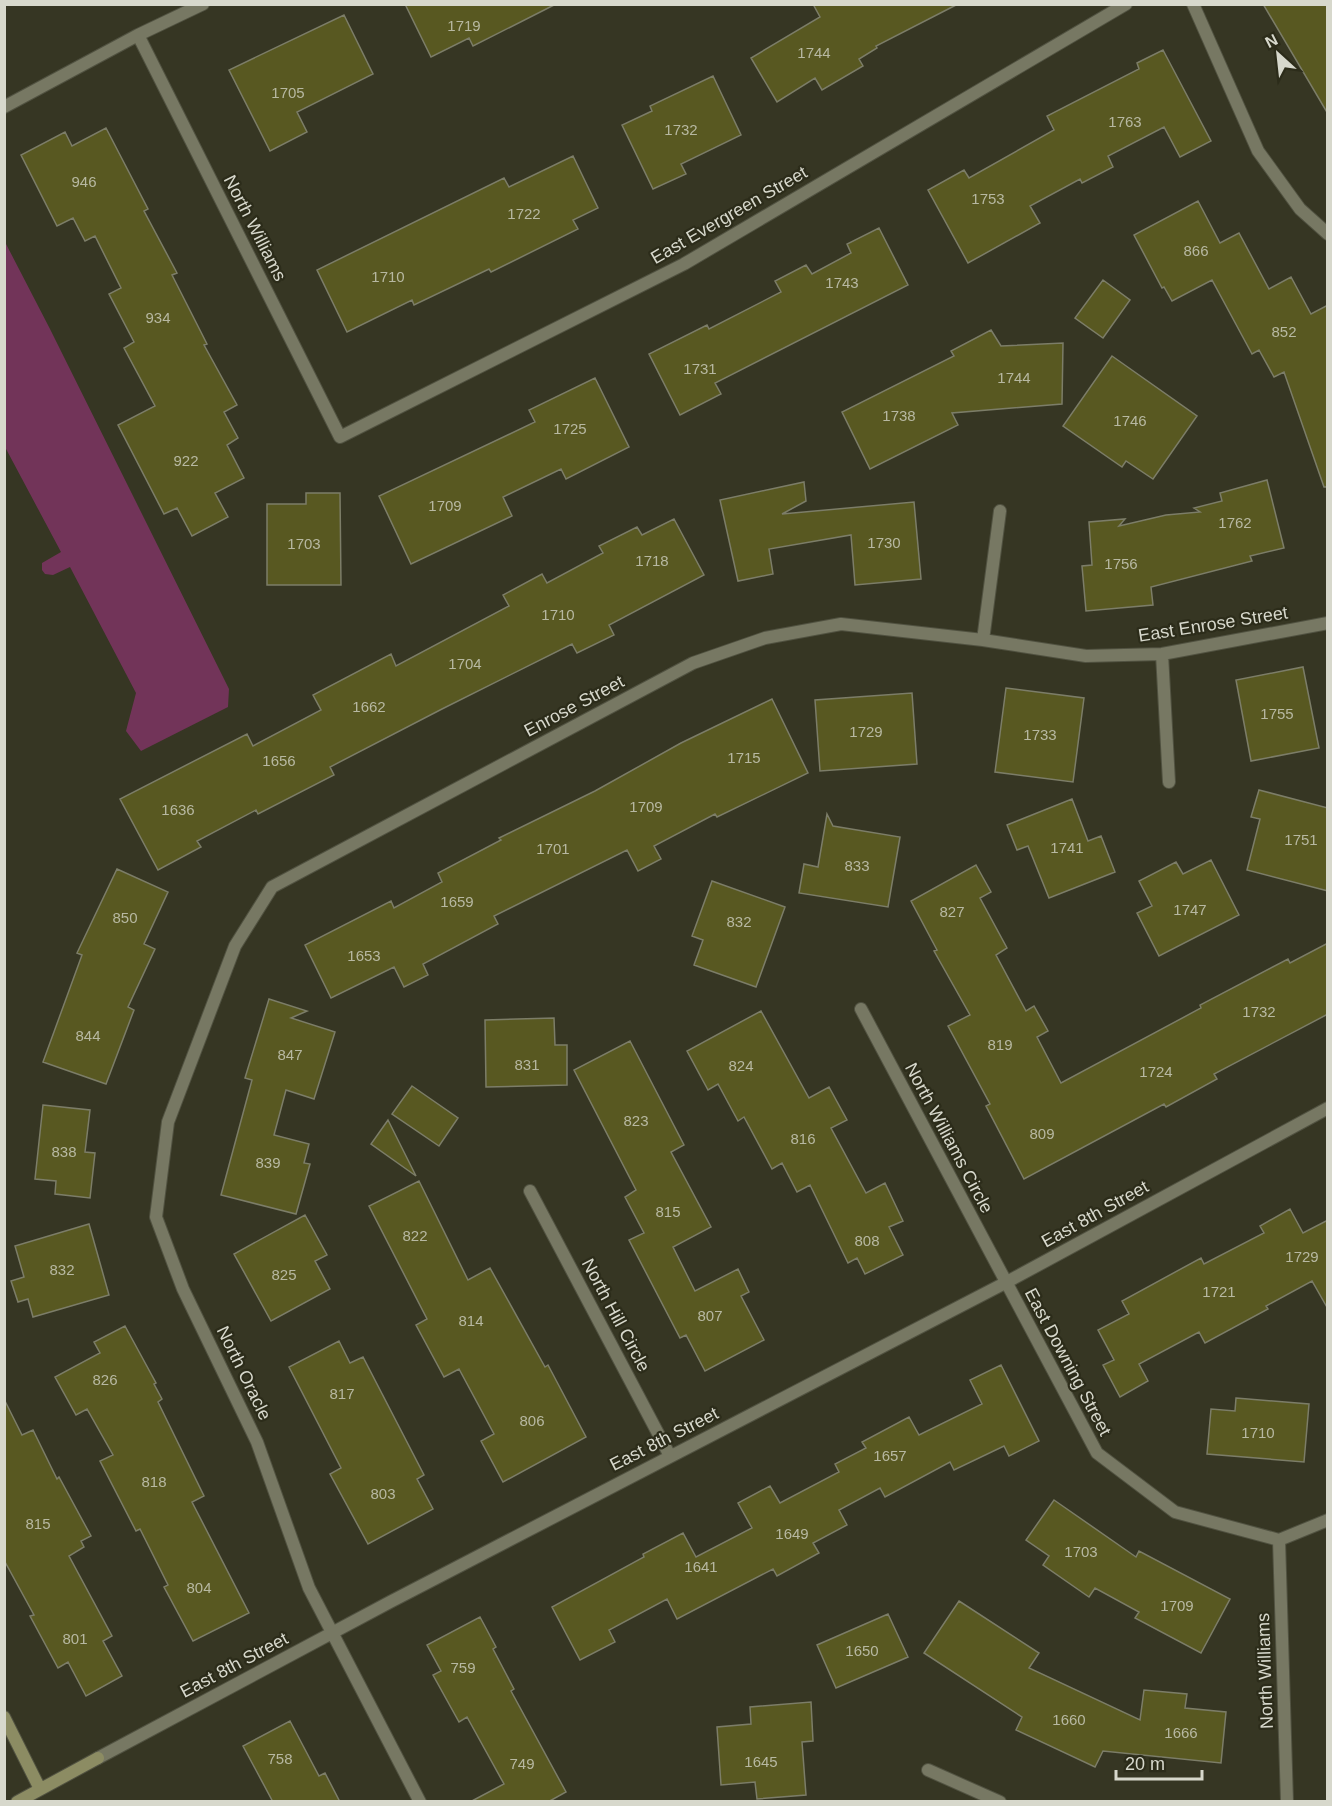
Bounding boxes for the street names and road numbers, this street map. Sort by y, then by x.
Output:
street label: East Evergreen Street [647,162,811,268]
street label: North Williams [220,172,290,284]
street label: East Enrose Street [1137,602,1289,646]
street label: Enrose Street [521,671,627,741]
street label: North Williams Circle [901,1060,997,1216]
street label: East 8th Street [1038,1176,1152,1252]
street label: North Hill Circle [578,1255,654,1375]
street label: East Downing Street [1021,1285,1115,1439]
street label: North Oracle [213,1323,275,1423]
street label: East 8th Street [606,1403,722,1475]
street label: North Williams [1253,1613,1277,1729]
street label: East 8th Street [177,1628,291,1702]

